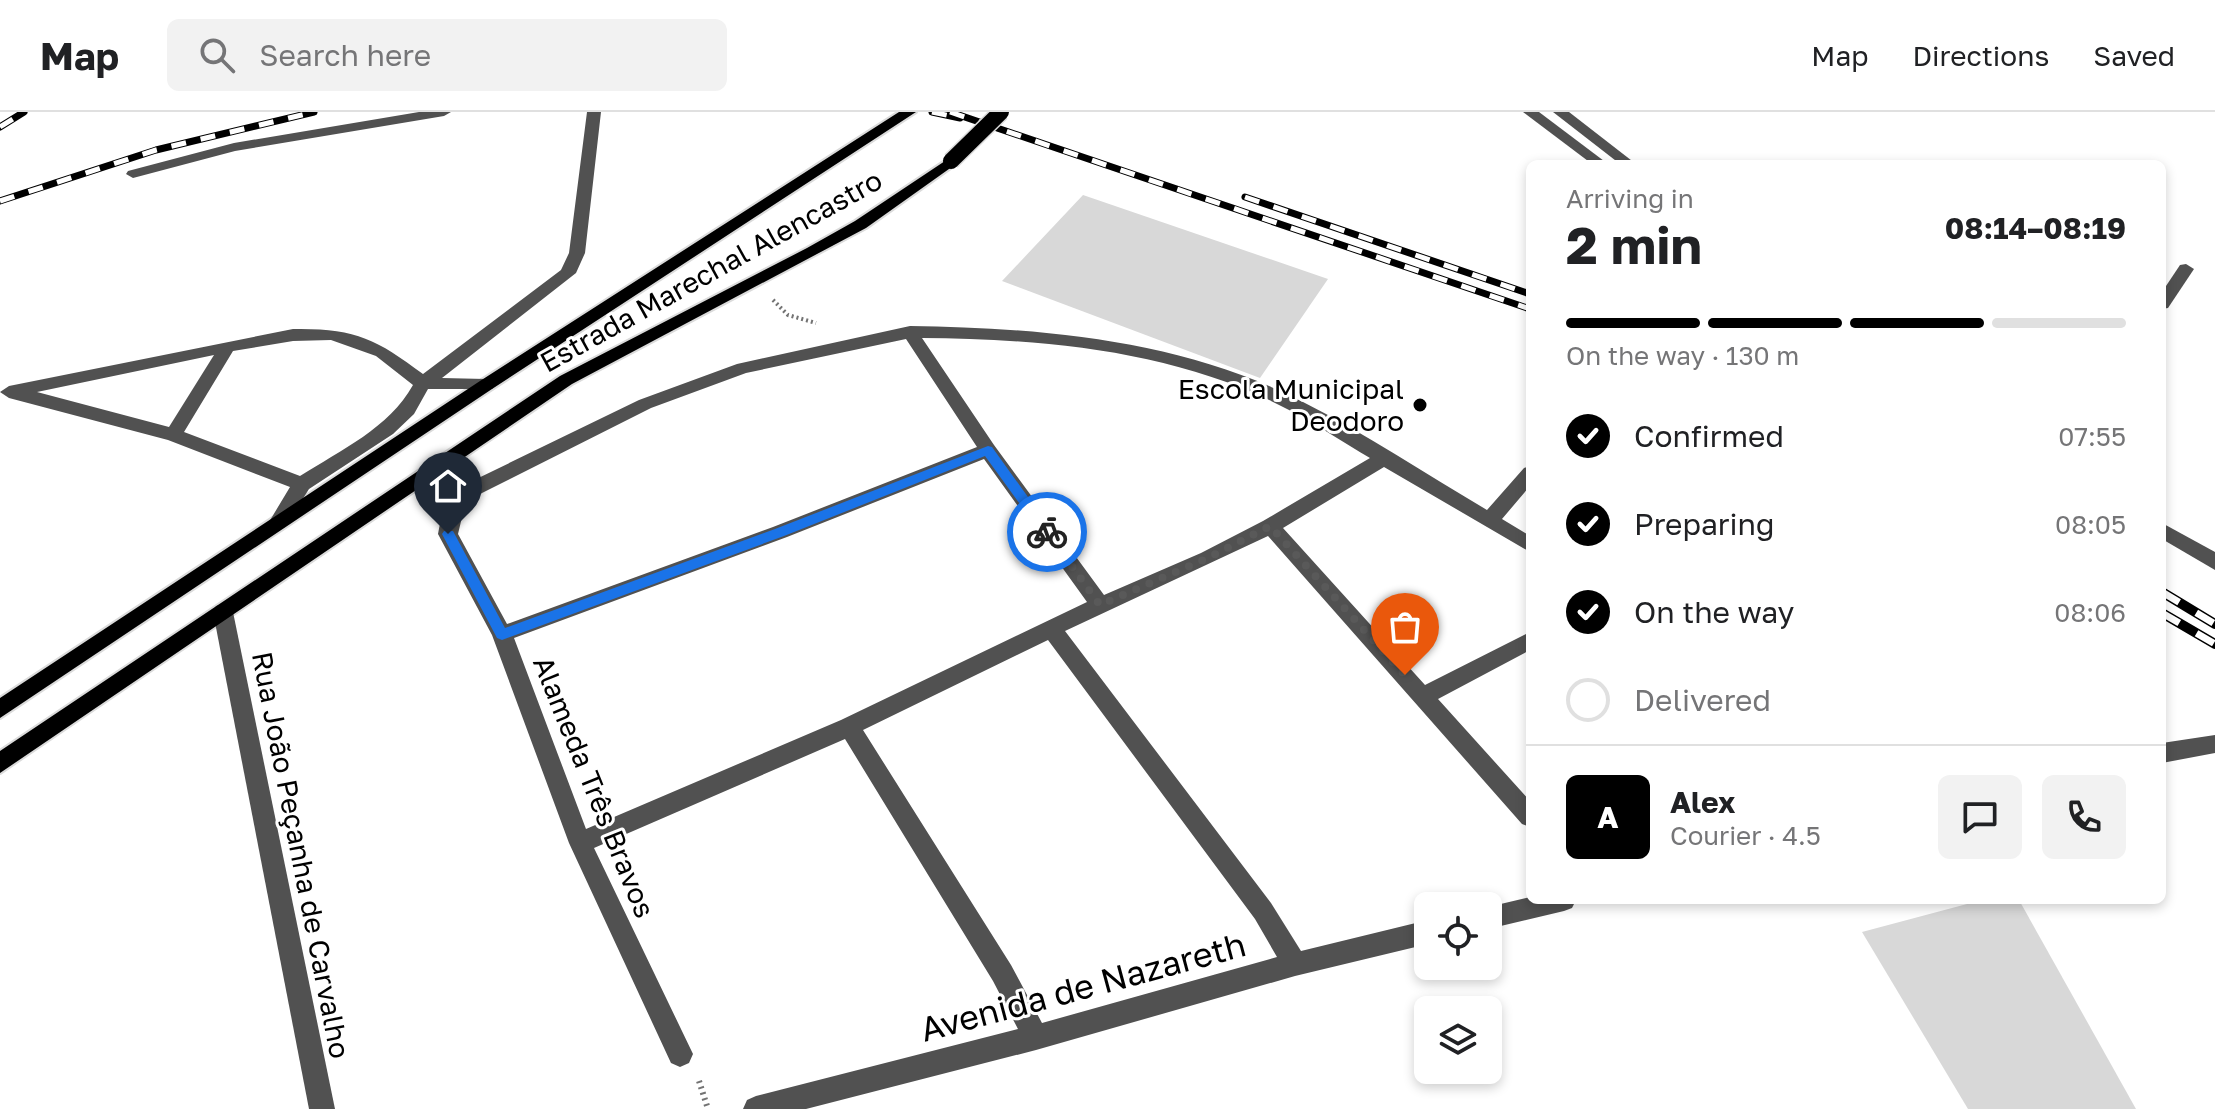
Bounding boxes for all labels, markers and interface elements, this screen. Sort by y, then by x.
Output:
search box [167,19,727,91]
text: Map [40,33,119,78]
icon: search [195,33,239,77]
text: Search here [259,37,431,73]
text: Map [1811,39,1868,72]
text: Directions [1912,39,2049,72]
text: Saved [2093,39,2175,72]
street label: Estrada Marechal Alencastro [534,163,887,378]
text: Arriving in [1566,183,1694,214]
text: 08:14–08:19 [1945,210,2126,246]
text: 2 min [1566,213,1702,275]
text: On the way · 130 m [1566,340,1799,371]
place label: Escola Municipal Deodoro [1178,372,1404,437]
marker: Escola Municipal Deodoro [1411,396,1429,414]
icon: check [1566,414,1610,458]
text: Confirmed [1634,418,1784,454]
text: 07:55 [2058,421,2126,452]
pin [414,452,482,534]
icon: home [426,464,470,508]
courier [1007,492,1087,572]
icon: check [1566,502,1610,546]
text: Preparing [1634,506,1775,542]
text: 08:05 [2055,509,2126,540]
icon: bike [1025,510,1069,554]
icon: check [1566,590,1610,634]
pin [1371,593,1439,675]
text: On the way [1634,594,1794,630]
text: 08:06 [2054,597,2126,628]
icon: bag [1383,605,1427,649]
street label: Rua João Peçanha de Carvalho [246,649,357,1061]
street label: Alameda Três Bravos [527,651,662,922]
text: Delivered [1634,682,1771,718]
button: chat [1938,775,2022,859]
button: phone [2042,775,2126,859]
text: Alex [1670,784,1735,820]
text: A [1597,799,1619,835]
text: Courier · 4.5 [1670,820,1821,851]
map controls [1414,892,1502,1084]
button: locate [1414,892,1502,980]
street label: Avenida de Nazareth [916,923,1250,1049]
button: layers [1414,996,1502,1084]

